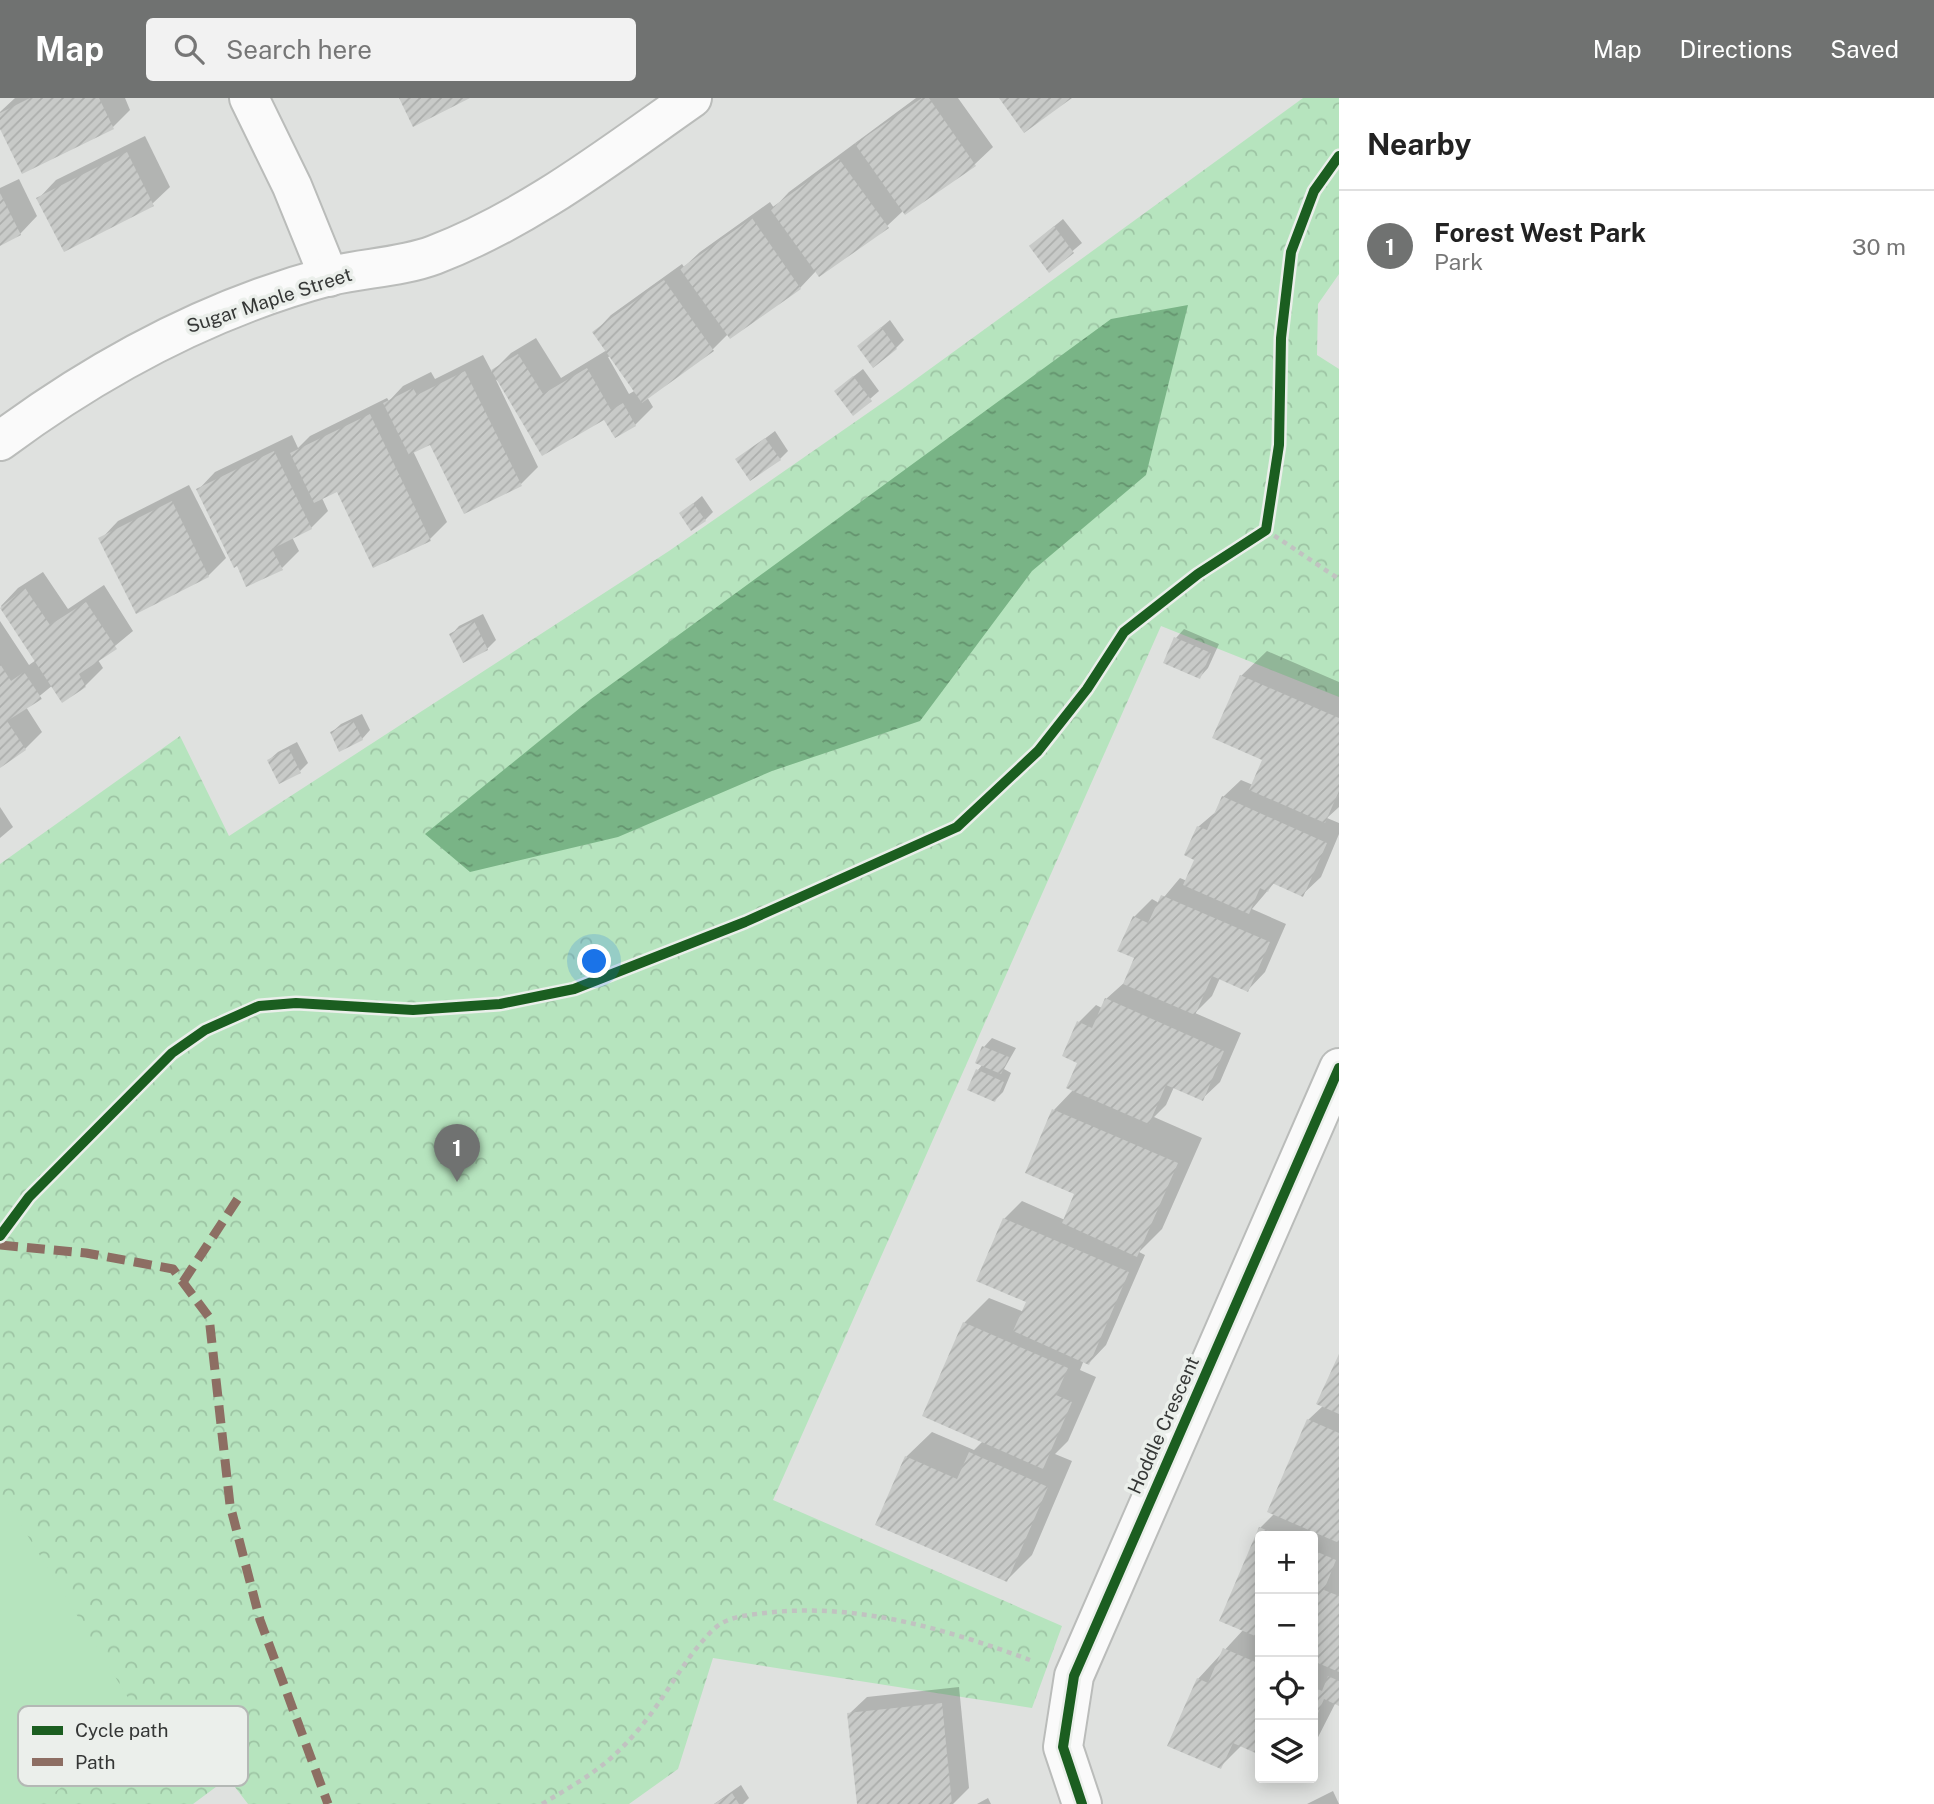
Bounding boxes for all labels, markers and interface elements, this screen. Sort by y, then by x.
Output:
search box [146,18,636,81]
text: Map [35,30,104,68]
icon: search [170,30,208,68]
text: Search here [226,34,372,65]
text: Map [1593,35,1642,63]
text: Directions [1680,35,1792,63]
text: Saved [1830,35,1899,63]
text: Nearby [1367,126,1471,162]
text: Forest West Park [1434,217,1646,248]
text: 1 [1385,233,1395,260]
text: 30 m [1852,233,1906,260]
text: Park [1434,248,1483,275]
street label: Sugar Maple Street [184,263,354,337]
your location [577,944,611,978]
pin: 1 [434,1124,480,1182]
street label: Hoddle Crescent [1123,1353,1203,1497]
map controls [1255,1531,1318,1783]
button: + [1255,1531,1318,1594]
button: − [1255,1594,1318,1657]
button: locate [1255,1657,1318,1720]
legend [18,1706,248,1786]
text: Cycle path [75,1719,168,1741]
button: layers [1255,1720,1318,1783]
text: Path [75,1751,115,1773]

